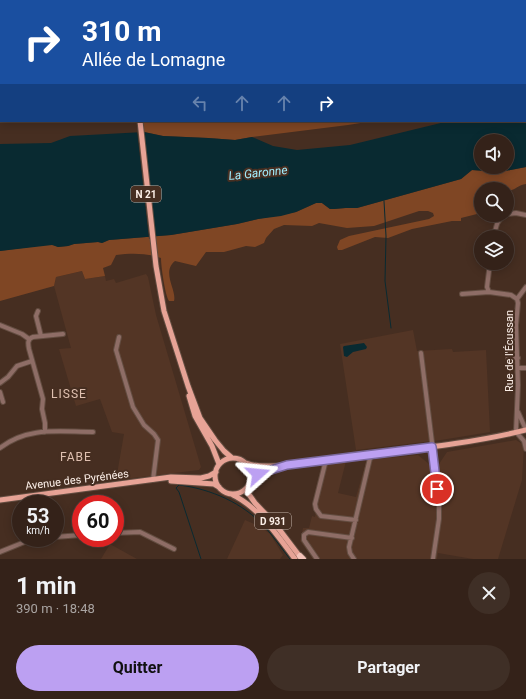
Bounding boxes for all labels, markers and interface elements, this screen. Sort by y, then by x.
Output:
text: 310 m [82,15,161,48]
icon: right [16,16,68,68]
text: Allée de Lomagne [82,49,225,70]
icon: left [189,92,211,114]
icon: ahead [231,92,253,114]
icon: ahead [273,92,295,114]
icon: right [315,92,337,114]
map controls [474,134,514,270]
button: sound [474,134,514,174]
water label: La Garonne [228,163,288,183]
button: search [474,182,514,222]
road number: N 21 [131,186,161,202]
button: layers [474,230,514,270]
street label: Rue de l'Écussan [503,310,516,392]
district label: LISSE [51,387,87,401]
district label: FABE [60,450,92,464]
position arrow [237,453,279,495]
street label: Avenue des Pyrénées [24,467,130,493]
pin [420,472,454,506]
icon: arrive [426,478,448,500]
speed limit sign: 60 [72,495,124,547]
text: 53 [27,504,49,528]
road number: D 931 [255,513,291,529]
text: km/h [26,525,50,536]
text: 1 min [16,572,76,600]
button: close [468,572,510,614]
text: 390 m · 18:48 [16,601,95,616]
button: Quitter [16,645,259,691]
button: Partager [267,645,510,691]

